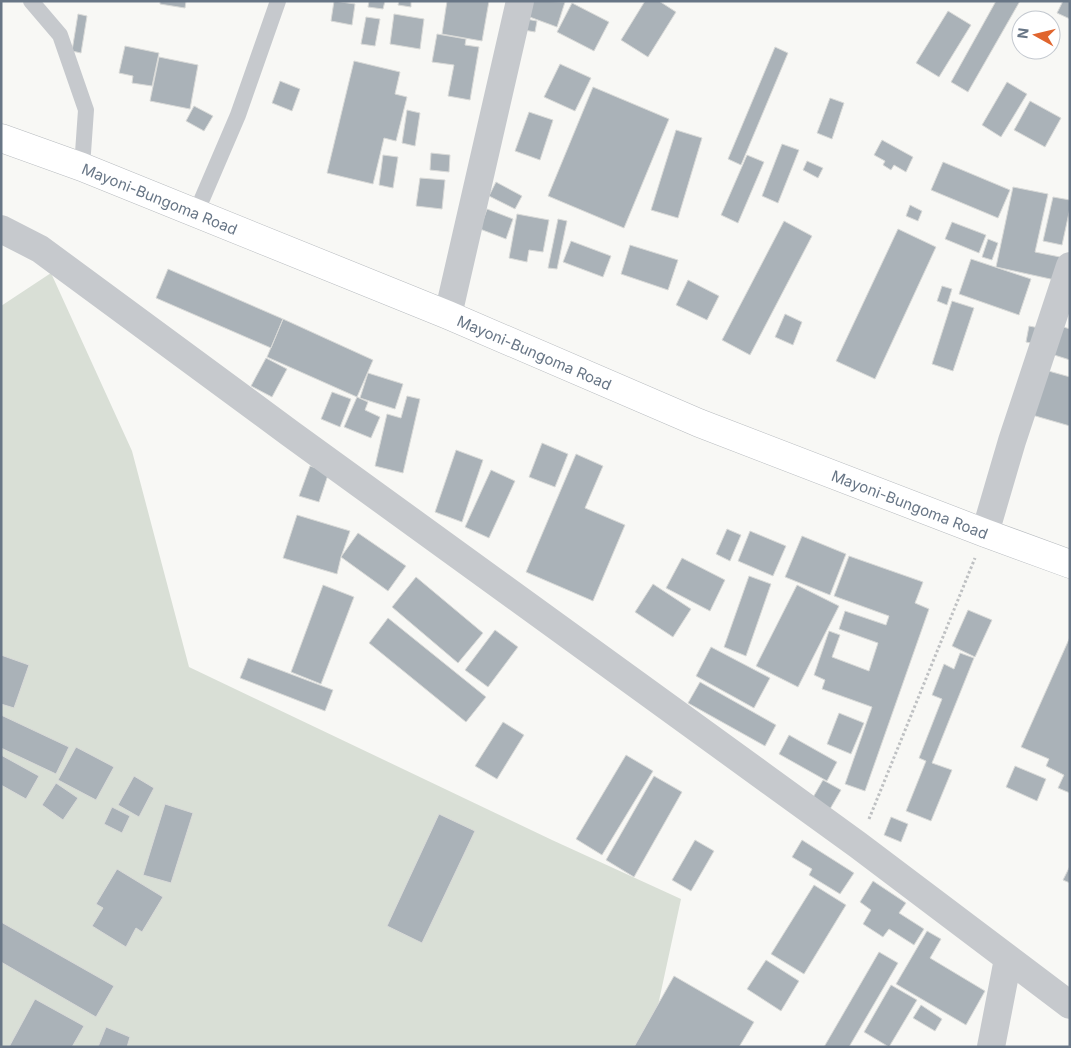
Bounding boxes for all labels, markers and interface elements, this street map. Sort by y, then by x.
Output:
north arrow [1011,10,1061,60]
text: N [1013,27,1032,40]
street label: Mayoni-Bungoma Road [79,159,240,238]
street label: Mayoni-Bungoma Road [454,311,615,394]
street label: Mayoni-Bungoma Road [829,465,991,543]

